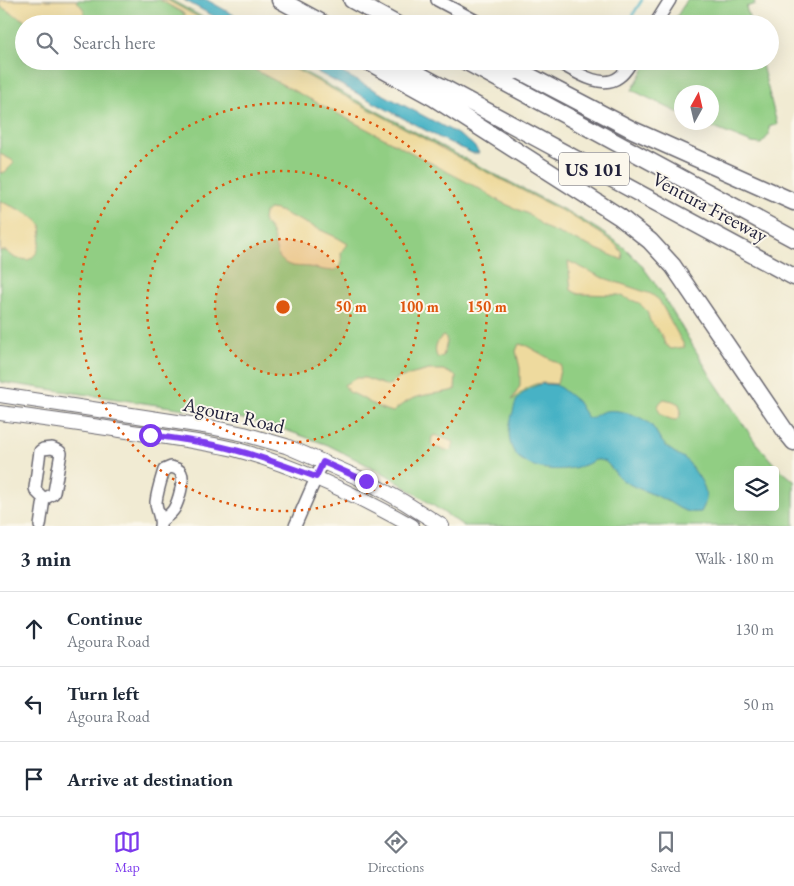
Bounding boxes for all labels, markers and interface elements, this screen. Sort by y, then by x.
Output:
search box [15,15,779,70]
icon: search [33,29,61,57]
text: Search here [73,30,155,55]
north arrow [674,85,719,130]
road number: US 101 [559,152,629,185]
street label: Ventura Freeway [648,166,773,249]
text: 50 m [335,297,367,316]
text: 100 m [399,297,439,316]
text: 150 m [467,297,507,316]
centre of rings [274,298,292,316]
street label: Agoura Road [180,390,288,440]
route start [139,424,162,447]
map controls [734,466,779,511]
button: layers [734,466,779,511]
route end [355,470,378,493]
text: 3 min [20,545,71,572]
text: Walk · 180 m [695,548,774,569]
text: Continue [67,606,142,631]
icon: ahead [20,615,48,643]
text: 130 m [735,619,774,640]
text: Agoura Road [67,631,150,652]
text: Turn left [67,681,139,706]
icon: left [20,690,48,718]
text: 50 m [743,694,774,715]
text: Agoura Road [67,706,150,727]
icon: arrive [20,765,48,793]
text: Arrive at destination [67,767,233,792]
tab: Map [113,828,141,876]
tab: Directions [368,828,424,876]
tab: Saved [651,828,681,876]

